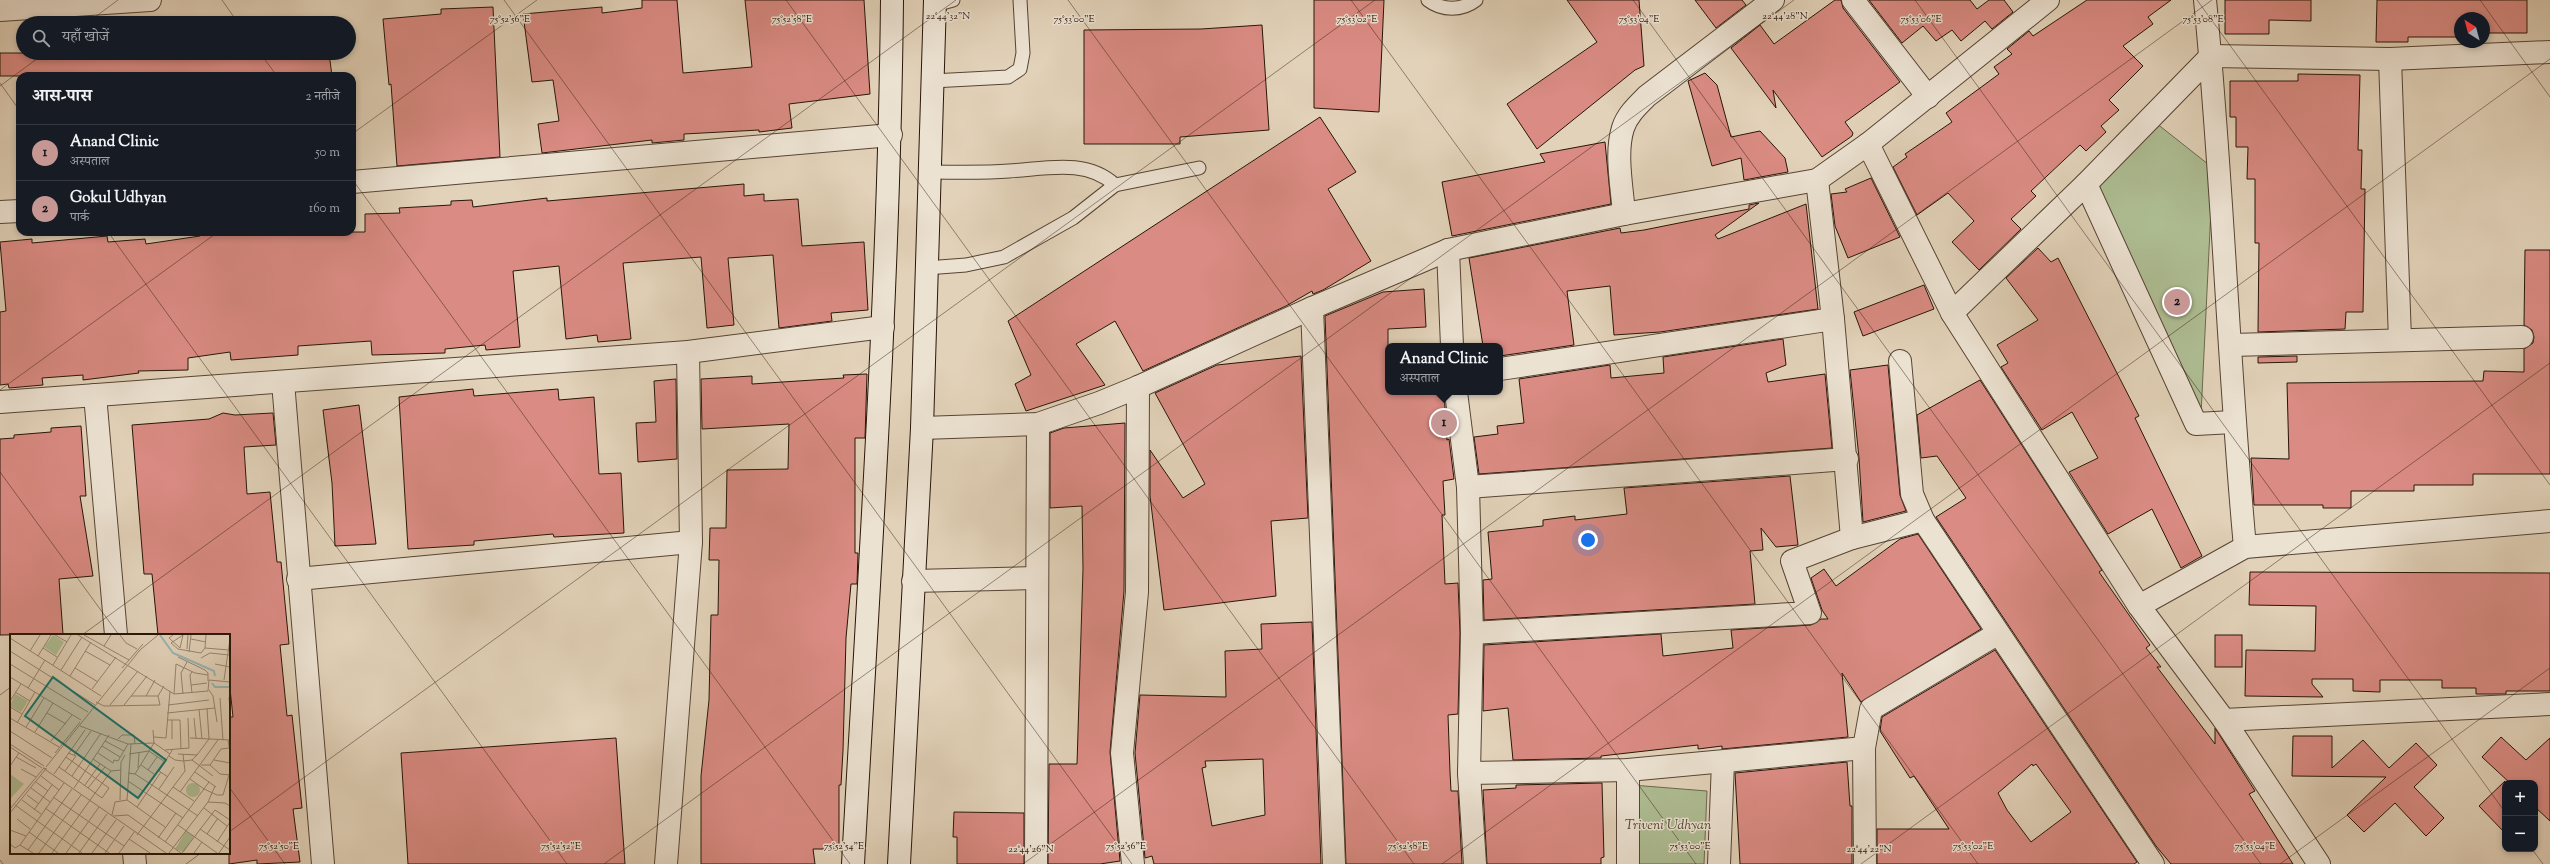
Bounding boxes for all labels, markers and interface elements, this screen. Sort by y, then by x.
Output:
text: 22°44'32"N [926,9,970,24]
text: 22°44'28"N [1762,9,1808,24]
text: 75°52'56"E [490,12,530,27]
text: 75°52'58"E [772,12,812,27]
text: 75°53'00"E [1053,12,1095,27]
text: 75°53'02"E [1337,12,1377,27]
text: 75°53'04"E [1619,12,1659,27]
text: 75°53'06"E [1900,12,1942,27]
text: 75°53'08"E [2182,12,2224,27]
north arrow [2454,12,2490,48]
search box [16,16,356,60]
icon: search [30,27,52,49]
text: यहाँ खोजें [62,27,109,48]
text: आस-पास [32,85,92,109]
text: 2 नतीजे [306,88,340,106]
text: Anand Clinic [70,132,159,153]
text: 1 [43,144,47,162]
text: 50 m [315,144,340,162]
text: अस्पताल [70,153,110,171]
text: Gokul Udhyan [70,188,167,209]
text: 2 [42,200,48,218]
text: 160 m [309,200,340,218]
text: पार्क [70,209,89,227]
pin: 2 [2164,287,2190,317]
popup [1385,343,1503,395]
text: Anand Clinic [1400,349,1488,370]
text: अस्पताल [1400,370,1439,388]
pin: 1 [1431,408,1457,438]
your location [1578,530,1598,550]
inset map [10,634,230,854]
map controls [2502,780,2538,852]
button: + [2502,780,2538,816]
park label: Triveni Udhyan [1625,816,1712,836]
button: − [2502,816,2538,852]
text: 75°52'50"E [259,839,299,854]
text: 75°52'52"E [541,839,581,854]
text: 75°52'54"E [824,839,864,854]
text: 75°52'56"E [1106,839,1146,854]
text: 75°52'58"E [1388,839,1428,854]
text: 75°53'00"E [1669,839,1711,854]
text: 75°53'02"E [1953,839,1993,854]
text: 75°53'04"E [2235,839,2275,854]
text: 22°44'26"N [1008,842,1054,857]
text: 22°44'22"N [1846,842,1892,857]

